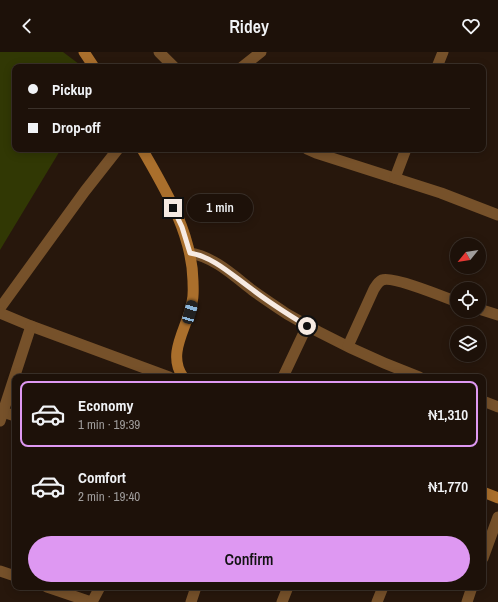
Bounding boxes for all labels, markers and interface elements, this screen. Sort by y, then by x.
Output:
text: Ridey [229,14,269,39]
icon: back [16,15,38,37]
icon: heart [460,15,482,37]
text: Pickup [52,79,92,100]
text: Drop-off [52,117,101,138]
callout: 1 min [187,194,253,222]
route end [164,199,182,217]
text: 1 min [206,199,234,216]
north arrow [450,238,486,274]
map controls [450,238,486,362]
button: locate [450,282,486,318]
car [181,299,199,325]
route start [298,317,316,335]
button: layers [450,326,486,362]
text: Economy [78,395,133,416]
icon: car [30,396,66,432]
text: ₦1,310 [428,404,468,425]
text: 1 min · 19:39 [78,416,140,433]
text: Comfort [78,467,126,488]
icon: car [30,468,66,504]
text: ₦1,770 [428,476,468,497]
text: 2 min · 19:40 [78,488,140,505]
button: Confirm [28,536,470,582]

